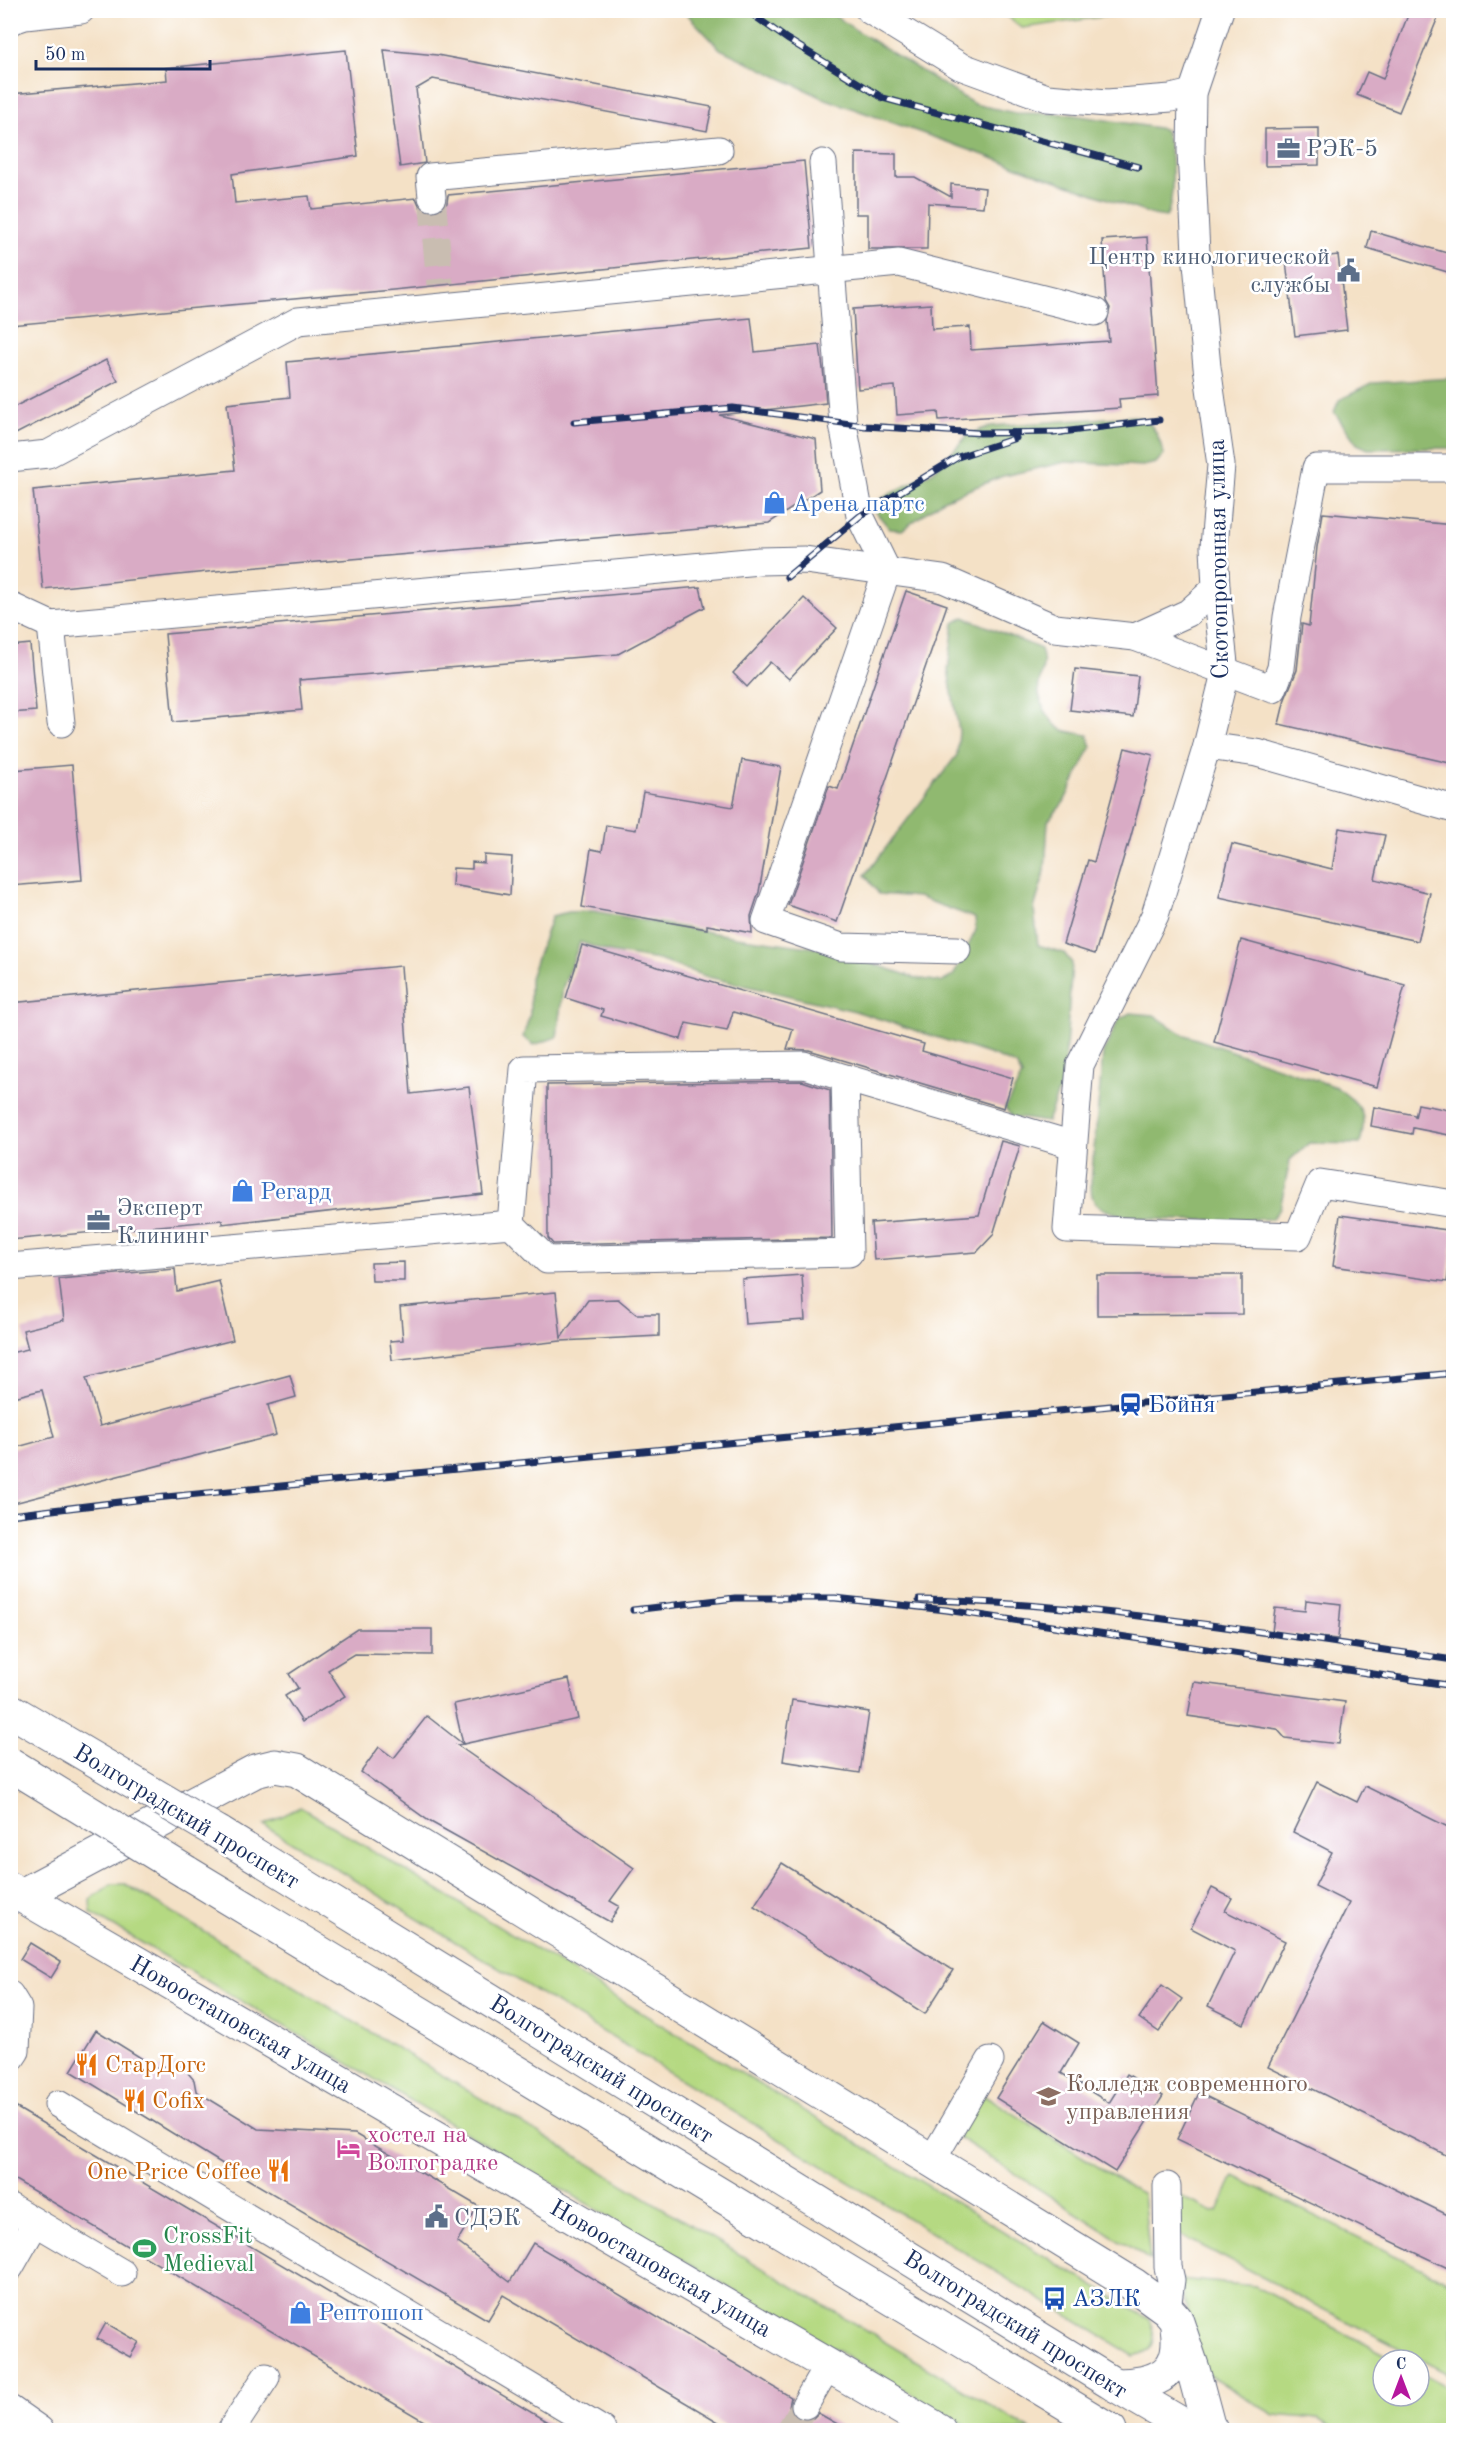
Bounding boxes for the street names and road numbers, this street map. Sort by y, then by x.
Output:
street label: Скотопрогонная улица [1206,438,1234,679]
street label: Волгоградский проспект [69,1741,303,1895]
street label: Новоостаповская улица [125,1953,355,2099]
street label: Волгоградский проспект [485,1992,717,2149]
street label: Новоостаповская улица [545,2197,775,2343]
street label: Волгоградский проспект [899,2247,1131,2404]

